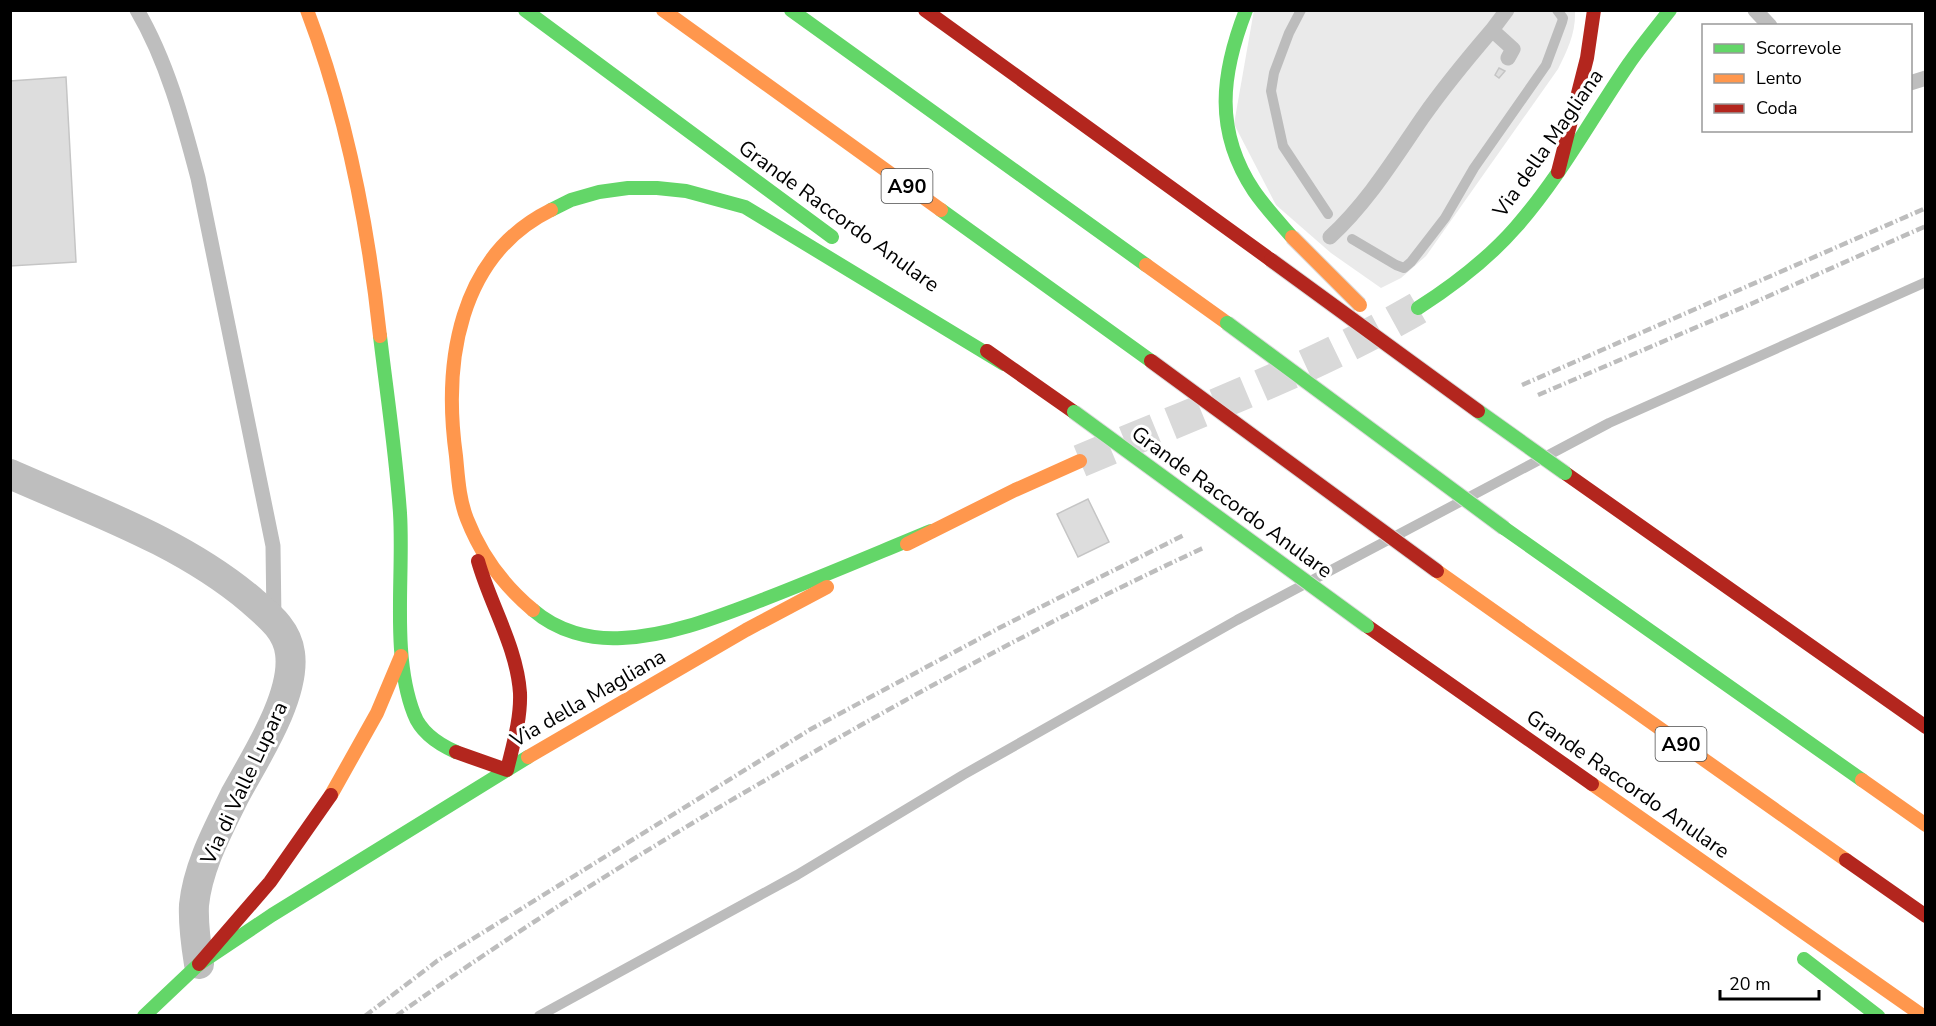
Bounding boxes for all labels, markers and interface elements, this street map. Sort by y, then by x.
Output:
legend [1702,24,1912,132]
text: Scorrevole [1756,36,1841,60]
street label: Via della Magliana [1486,63,1610,223]
text: Lento [1756,66,1802,90]
text: Coda [1756,96,1798,120]
street label: Grande Raccordo Anulare [733,134,945,298]
road number: A90 [882,169,932,203]
street label: Grande Raccordo Anulare [1126,420,1338,584]
street label: Via della Magliana [504,642,671,754]
street label: Via di Valle Lupara [194,697,294,870]
street label: Grande Raccordo Anulare [1521,703,1735,865]
road number: A90 [1656,727,1706,761]
scale bar [1720,963,1819,1001]
text: 20 m [1729,972,1771,996]

